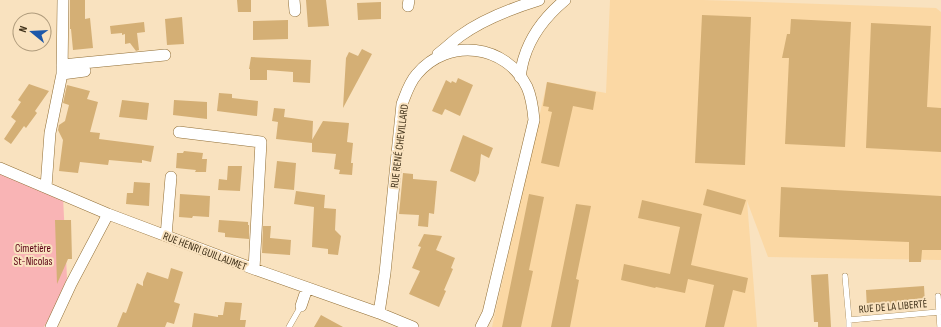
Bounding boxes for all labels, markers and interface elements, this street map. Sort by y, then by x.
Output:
north arrow [12,12,52,52]
text: N [16,24,30,34]
street label: RUE RENÉ CHEVILLARD [388,103,411,189]
street label: RUE HENRI GUILLAUMET [161,230,249,274]
park label: Cimetière St-Nicolas [14,242,52,268]
street label: RUE DE LA LIBERTÉ [858,297,928,316]

